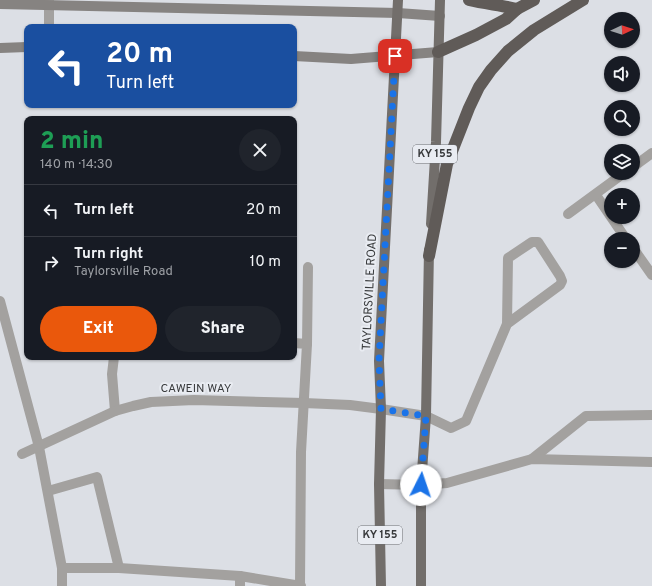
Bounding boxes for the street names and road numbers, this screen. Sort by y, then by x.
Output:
road number: KY 155 [413,145,457,163]
street label: TAYLORSVILLE ROAD [359,233,381,351]
street label: CAWEIN WAY [161,381,232,397]
road number: KY 155 [358,526,402,544]

